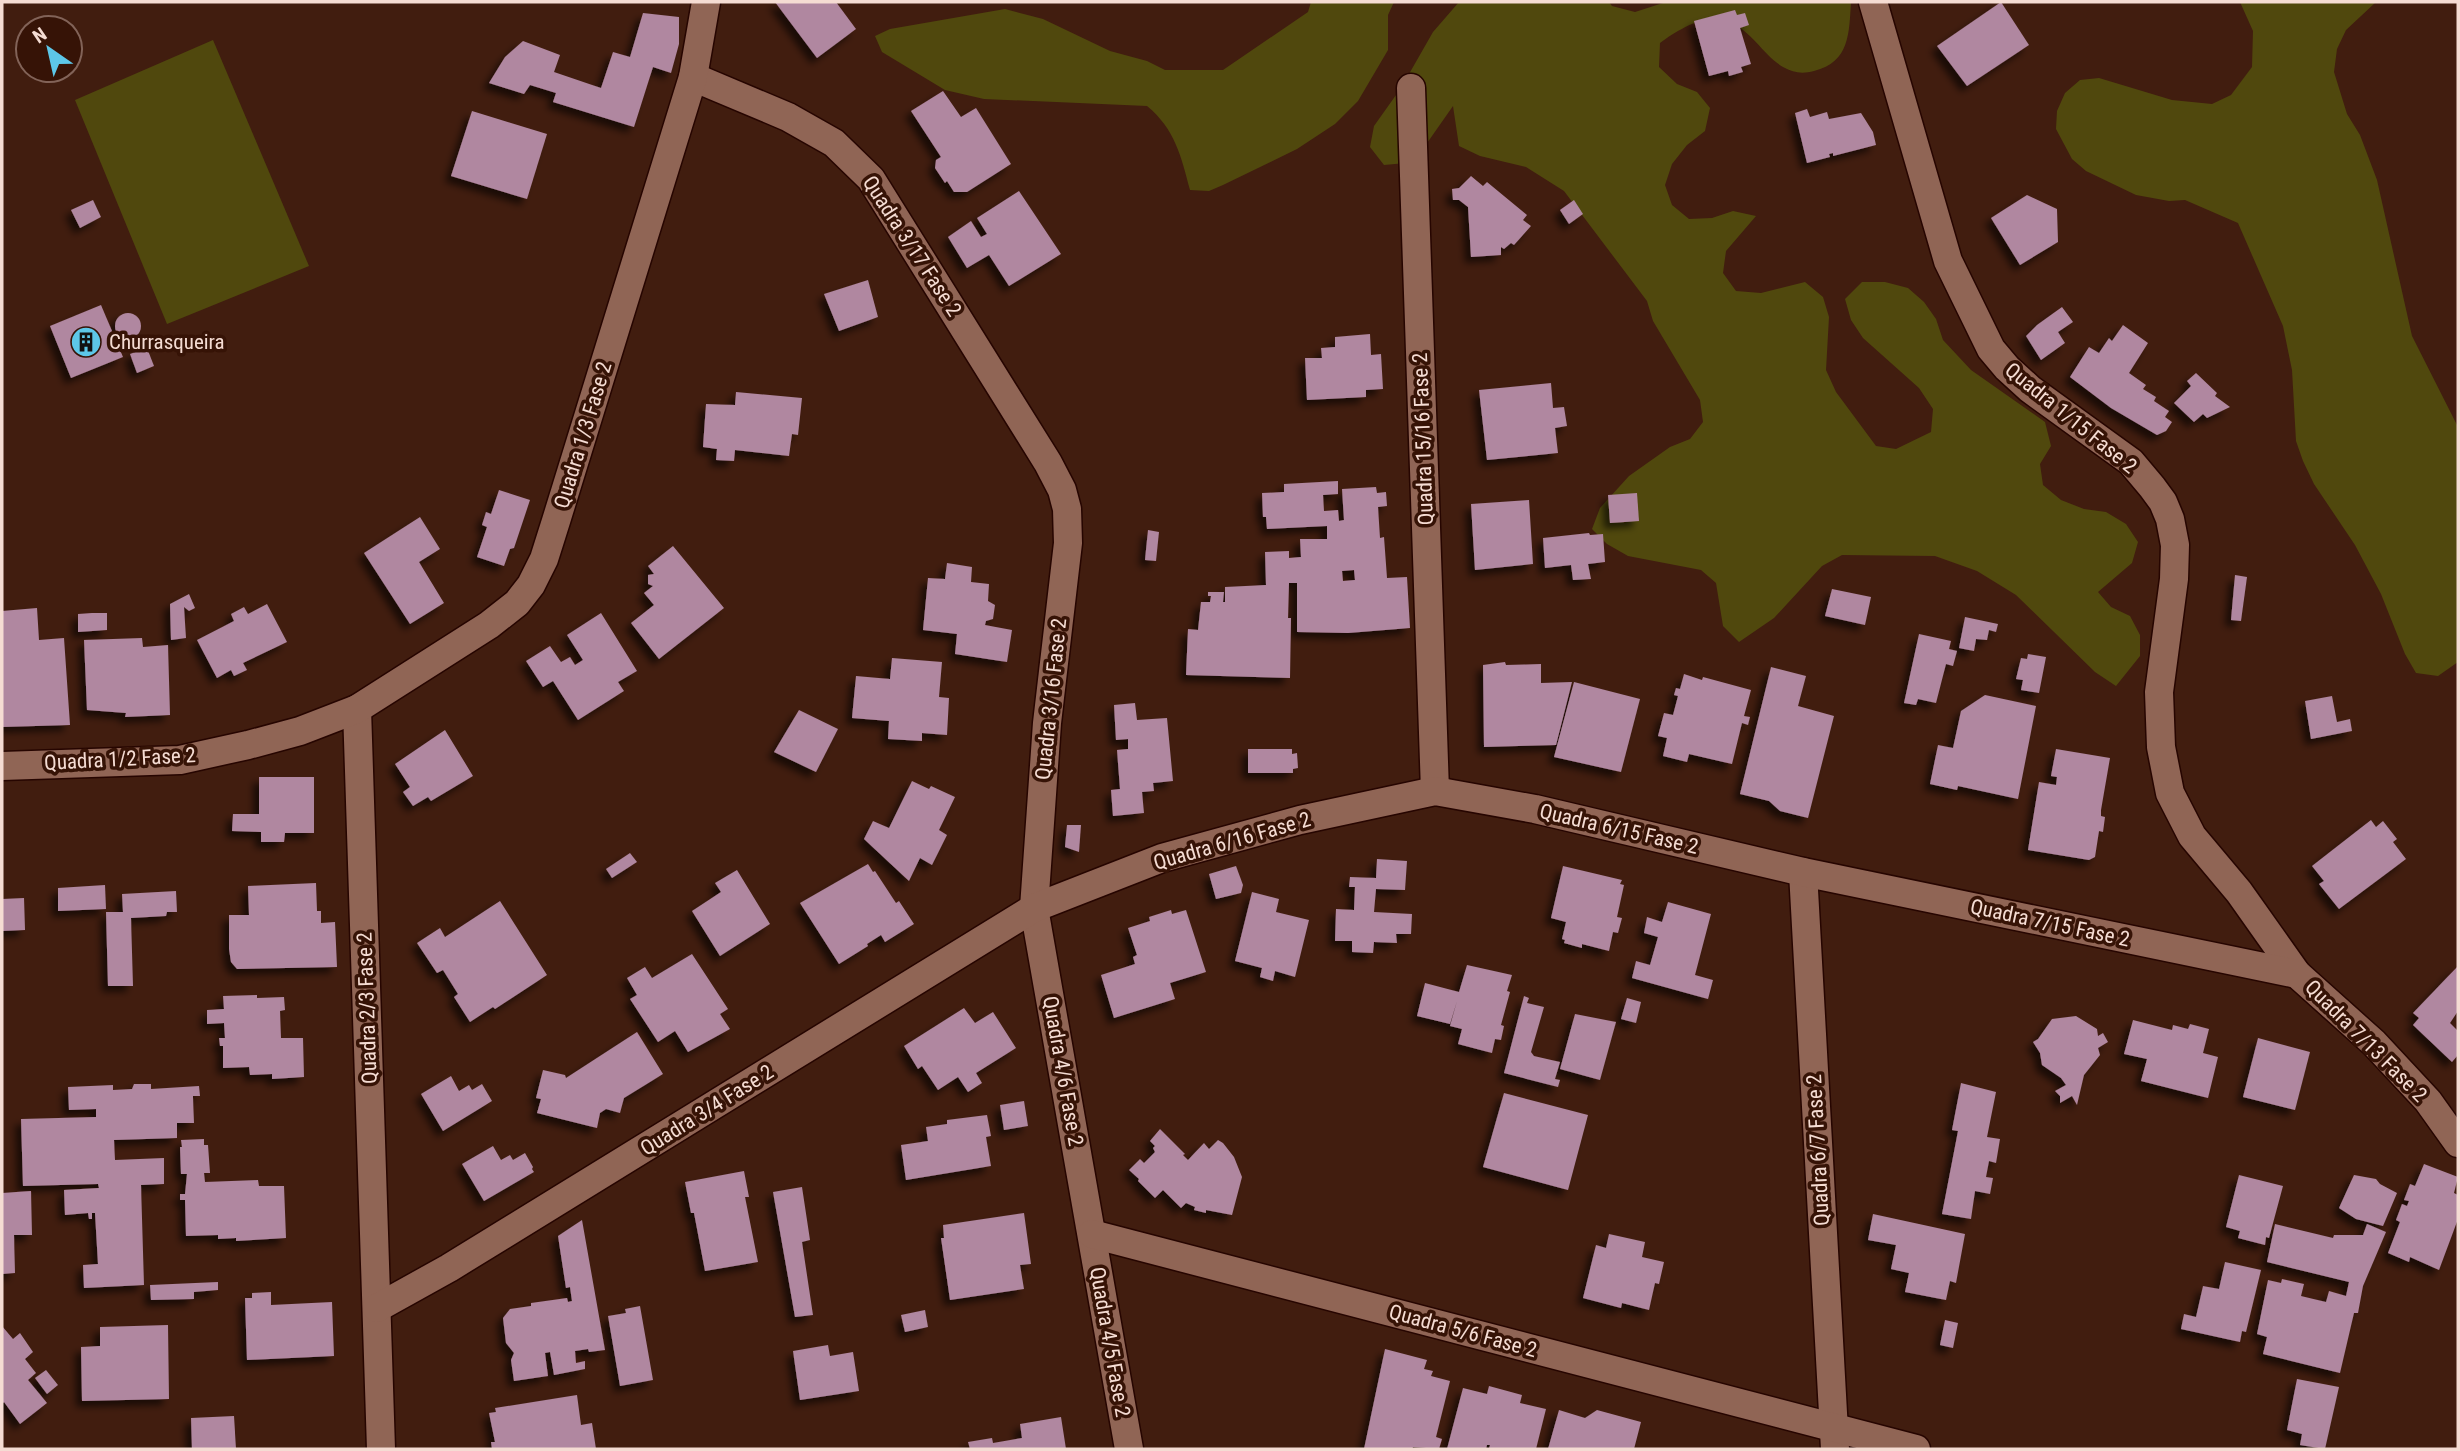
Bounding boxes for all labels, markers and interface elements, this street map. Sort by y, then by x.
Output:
north arrow [14,14,84,84]
text: N [29,23,51,48]
street label: Quadra 3/17 Fase 2 [858,171,966,321]
building icon: Churrasqueira [69,325,103,359]
place label: Churrasqueira [109,330,225,354]
street label: Quadra 15/16 Fase 2 [1408,352,1438,526]
street label: Quadra 1/15 Fase 2 [2000,358,2142,478]
street label: Quadra 1/3 Fase 2 [549,359,617,511]
street label: Quadra 3/16 Fase 2 [1031,617,1071,781]
street label: Quadra 1/2 Fase 2 [44,743,196,775]
street label: Quadra 6/15 Fase 2 [1537,799,1701,859]
street label: Quadra 6/16 Fase 2 [1151,807,1313,875]
street label: Quadra 7/15 Fase 2 [1968,894,2132,952]
street label: Quadra 2/3 Fase 2 [352,932,382,1084]
street label: Quadra 7/13 Fase 2 [2300,975,2432,1107]
street label: Quadra 4/6 Fase 2 [1038,994,1088,1148]
street label: Quadra 3/4 Fase 2 [636,1060,778,1160]
street label: Quadra 6/7 Fase 2 [1802,1074,1834,1226]
street label: Quadra 4/5 Fase 2 [1085,1265,1135,1419]
street label: Quadra 5/6 Fase 2 [1387,1300,1539,1362]

